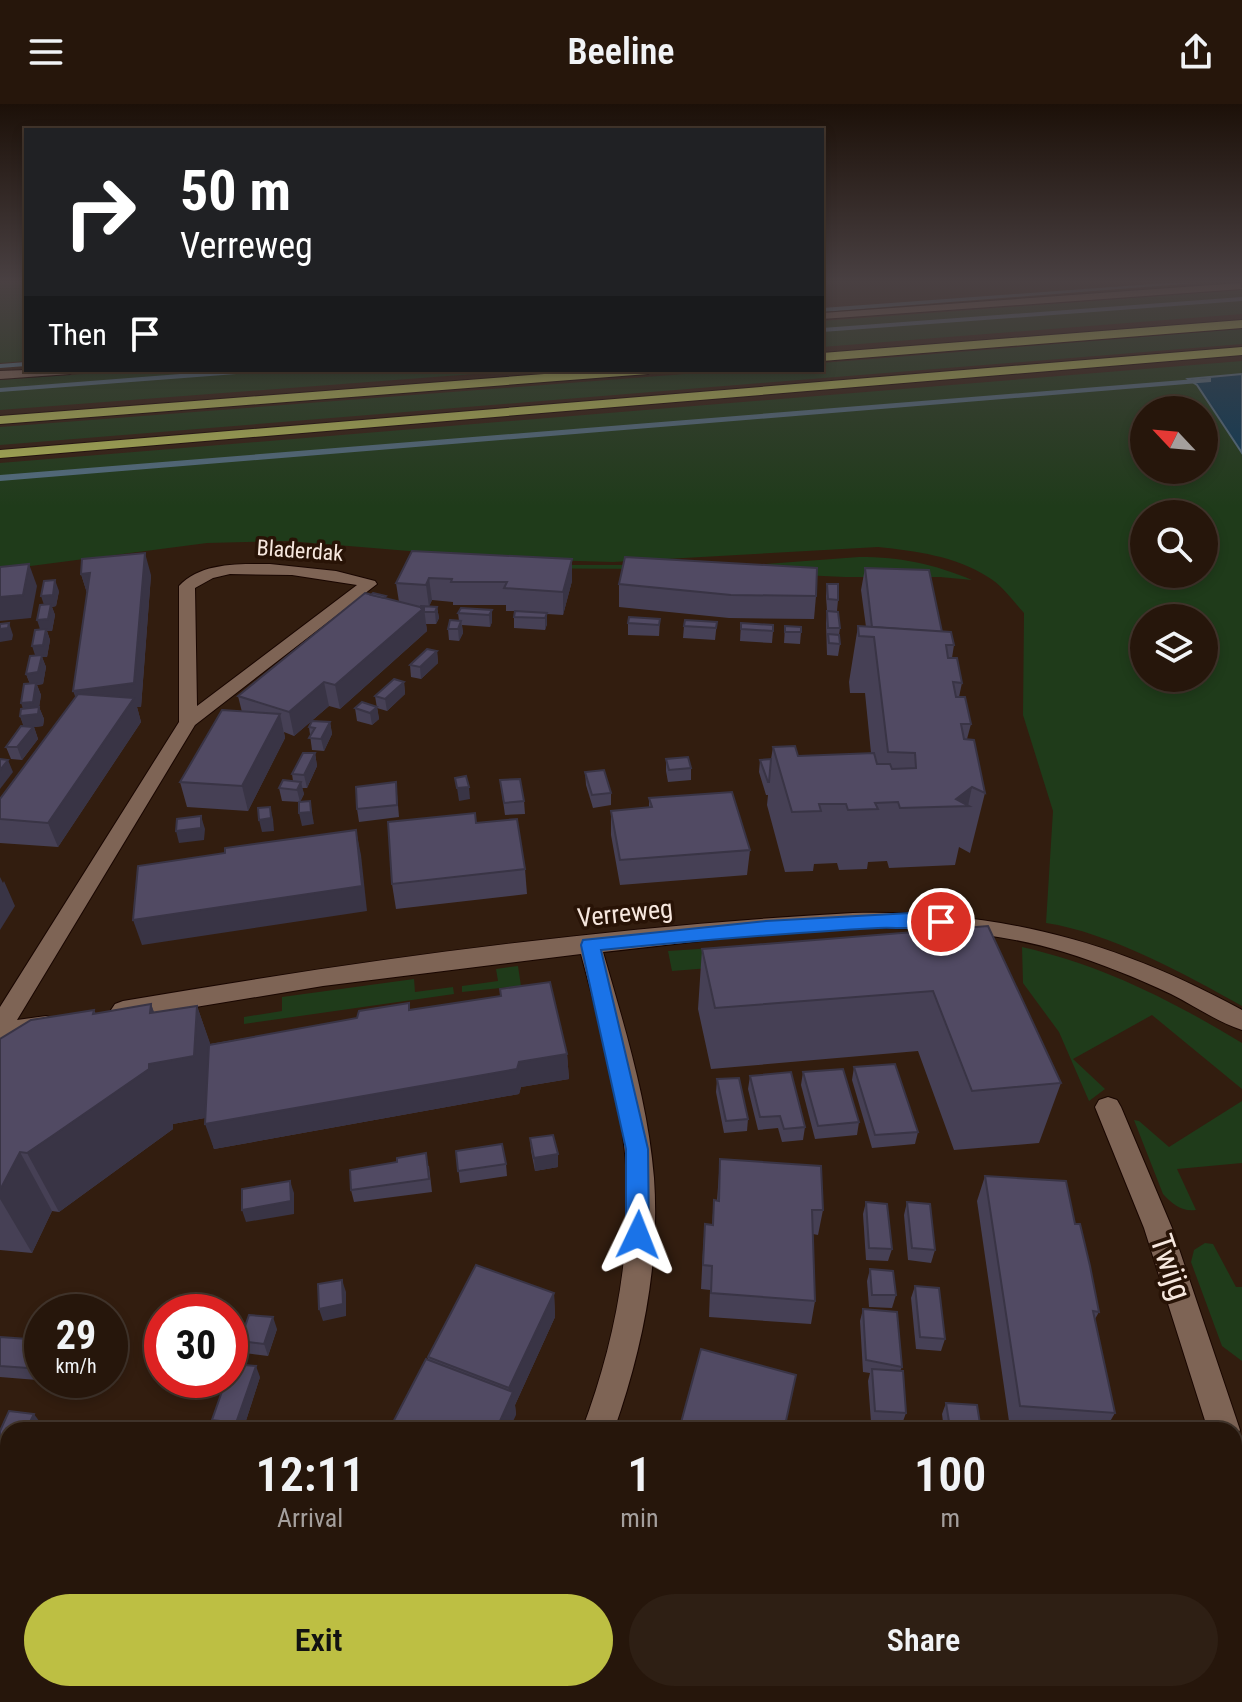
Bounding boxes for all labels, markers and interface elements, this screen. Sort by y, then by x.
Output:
icon: menu [24,30,68,74]
icon: share [1174,30,1218,74]
text: Beeline [568,31,674,73]
text: 50 m [180,158,291,224]
icon: right [48,160,152,264]
text: Verreweg [180,225,313,267]
icon: arrive [123,312,167,356]
text: Then [48,317,107,352]
north arrow [1130,396,1218,484]
map controls [1130,396,1218,692]
button: search [1130,500,1218,588]
street label: Bladerdak [256,535,344,566]
button: layers [1130,604,1218,692]
pin [907,888,975,956]
street label: Verreweg [576,893,674,933]
icon: arrive [919,900,963,944]
position arrow [596,1193,680,1277]
street label: Twijg [1142,1229,1200,1305]
speed limit sign: 30 [144,1294,248,1398]
text: 29 [56,1312,96,1359]
text: km/h [55,1354,97,1378]
text: 12:11 [256,1446,365,1503]
text: 1 [627,1446,651,1503]
text: 100 [914,1446,986,1503]
text: Arrival [277,1503,343,1533]
text: min [620,1503,658,1533]
text: m [940,1503,960,1533]
button: Exit [24,1594,613,1686]
button: Share [629,1594,1218,1686]

